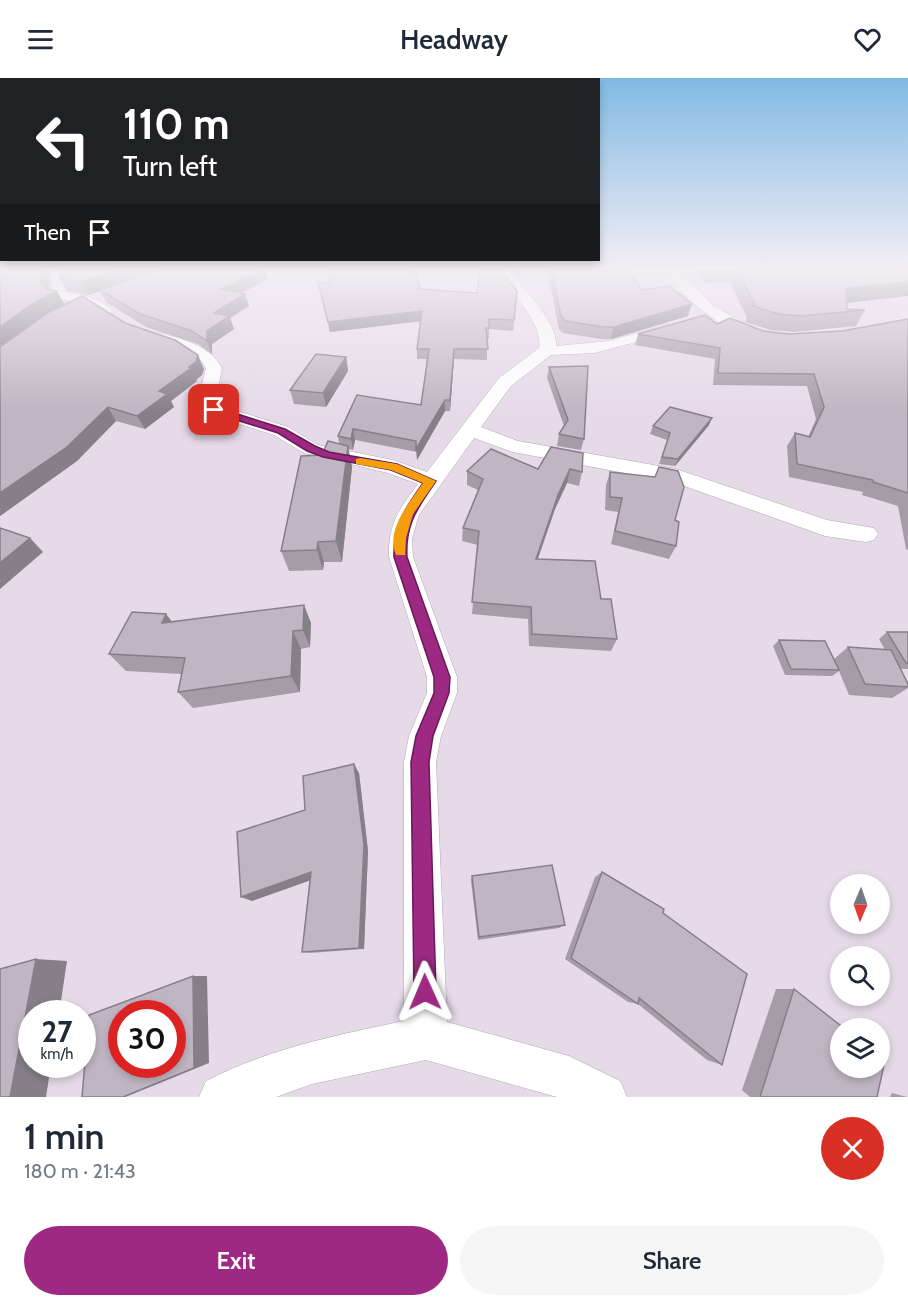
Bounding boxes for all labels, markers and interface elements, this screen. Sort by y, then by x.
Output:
icon: menu [24,23,57,56]
text: Headway [400,23,508,56]
icon: heart [851,23,884,56]
text: 110 m [123,98,230,150]
icon: left [24,102,102,180]
text: Turn left [123,150,217,183]
icon: arrive [83,216,116,249]
text: Then [24,219,71,246]
pin [188,384,239,435]
icon: arrive [197,393,230,426]
north arrow [830,874,890,934]
map controls [830,874,890,1078]
button: search [830,946,890,1006]
position arrow [393,960,457,1024]
speed limit sign: 30 [108,1000,186,1078]
text: 27 [41,1013,73,1050]
button: layers [830,1018,890,1078]
text: km/h [41,1045,73,1063]
text: 1 min [24,1114,104,1158]
button: close [821,1117,884,1180]
text: 180 m · 21:43 [24,1159,136,1183]
button: Exit [24,1226,448,1295]
button: Share [460,1226,884,1295]

